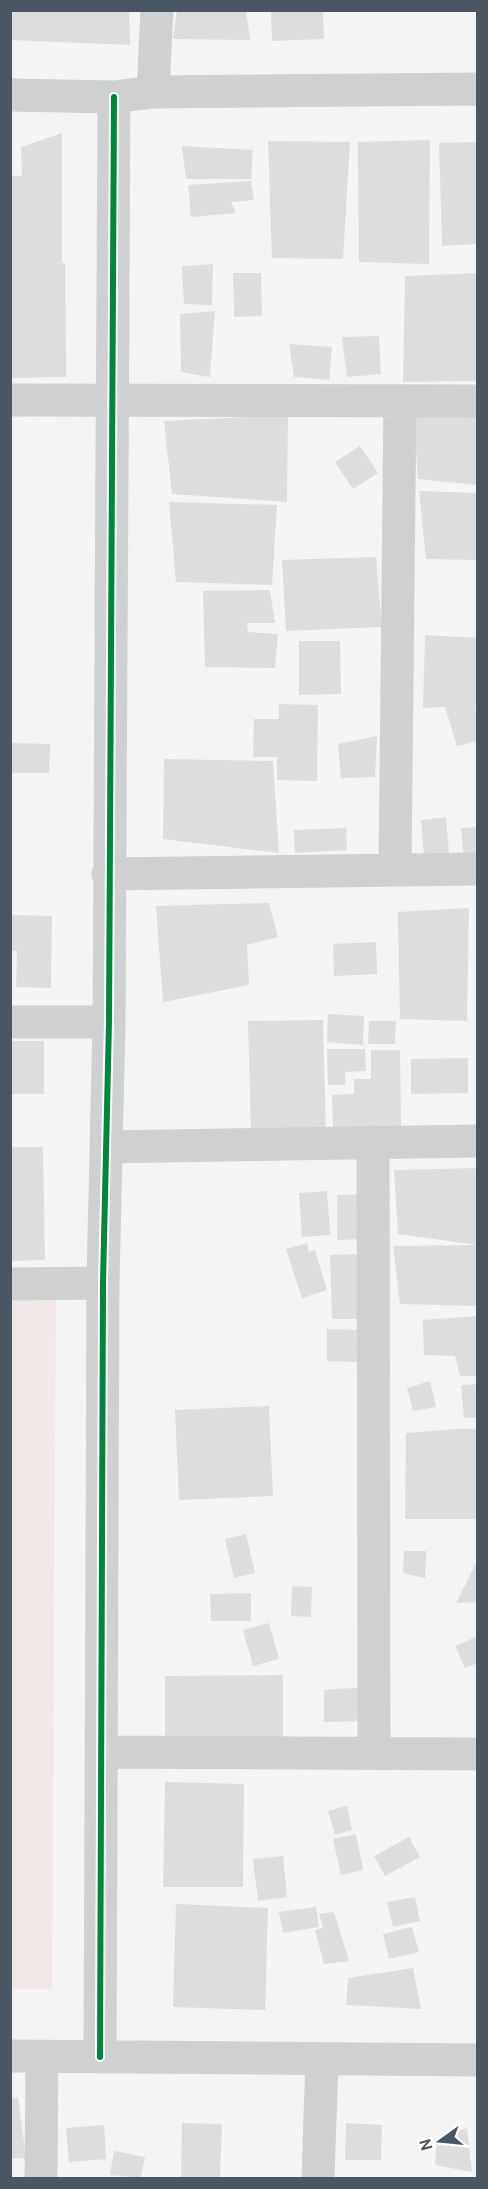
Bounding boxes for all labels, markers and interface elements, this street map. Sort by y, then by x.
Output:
north arrow [410,2111,470,2171]
text: N [415,2137,437,2153]

